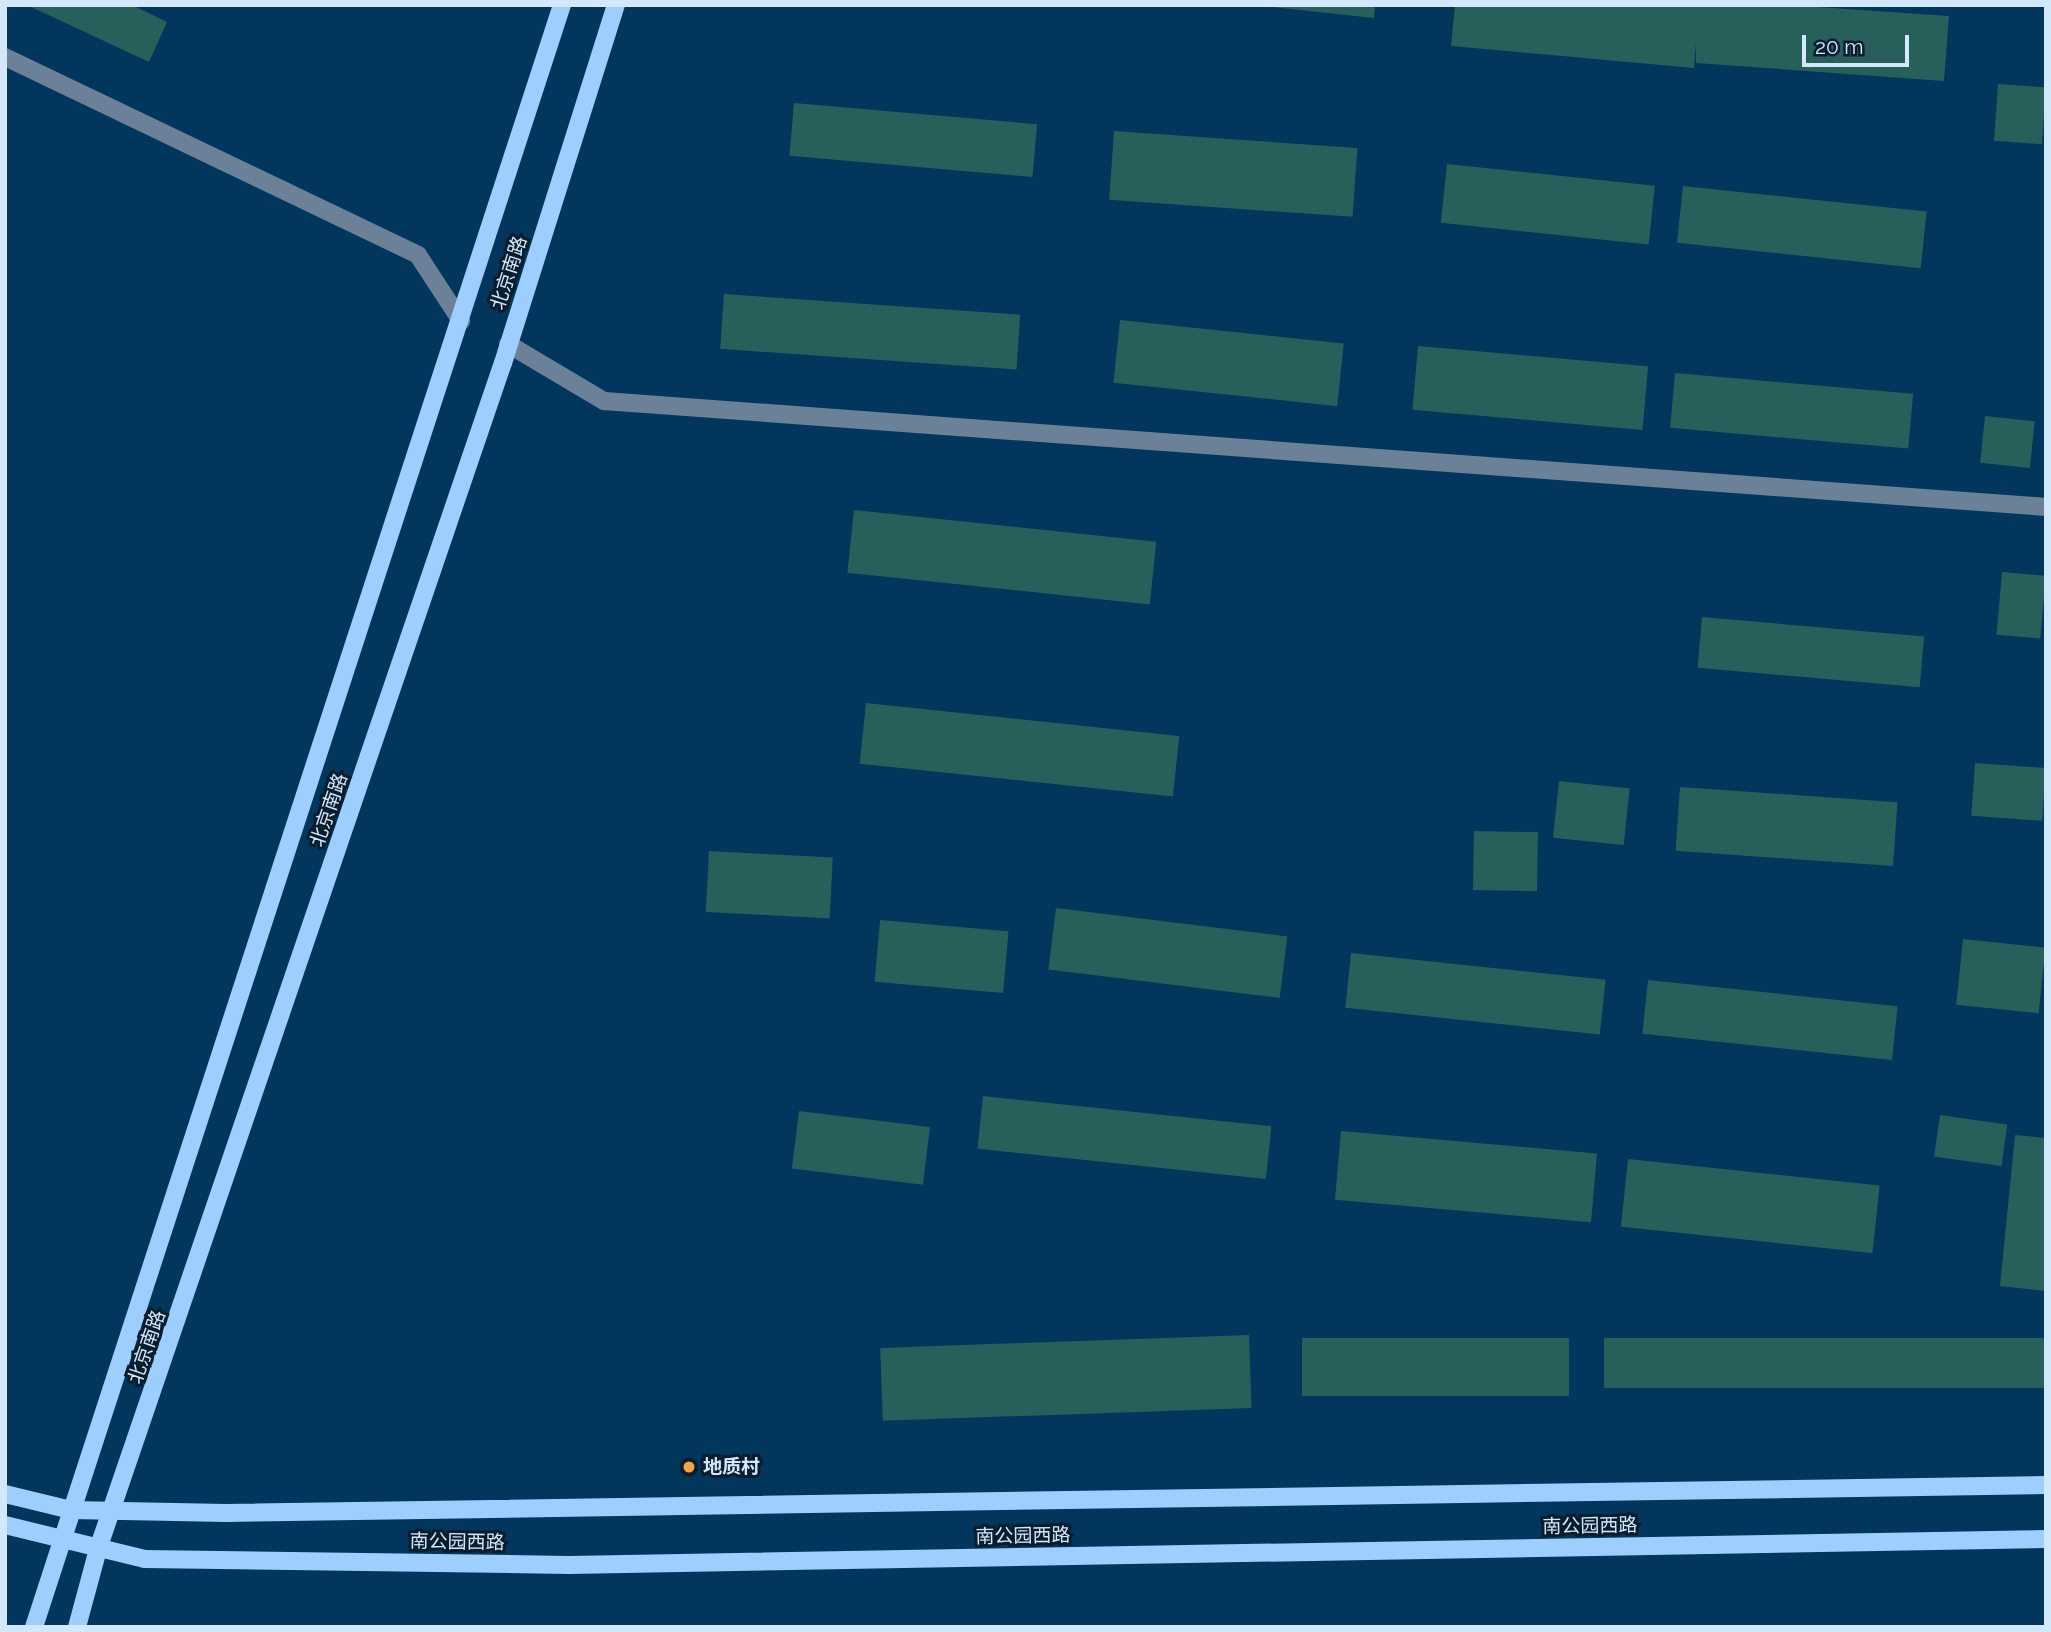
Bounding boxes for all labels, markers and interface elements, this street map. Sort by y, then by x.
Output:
scale bar [1806,21,1913,65]
text: 20 m [1815,34,1863,59]
street label: 北京南路 [486,233,532,313]
street label: 北京南路 [306,770,352,850]
street label: 北京南路 [124,1307,170,1387]
place label: 地质村 [703,1456,760,1478]
marker: 地质村 [681,1459,697,1475]
street label: 南公园西路 [1542,1514,1638,1538]
street label: 南公园西路 [975,1524,1071,1548]
street label: 南公园西路 [409,1530,505,1554]

